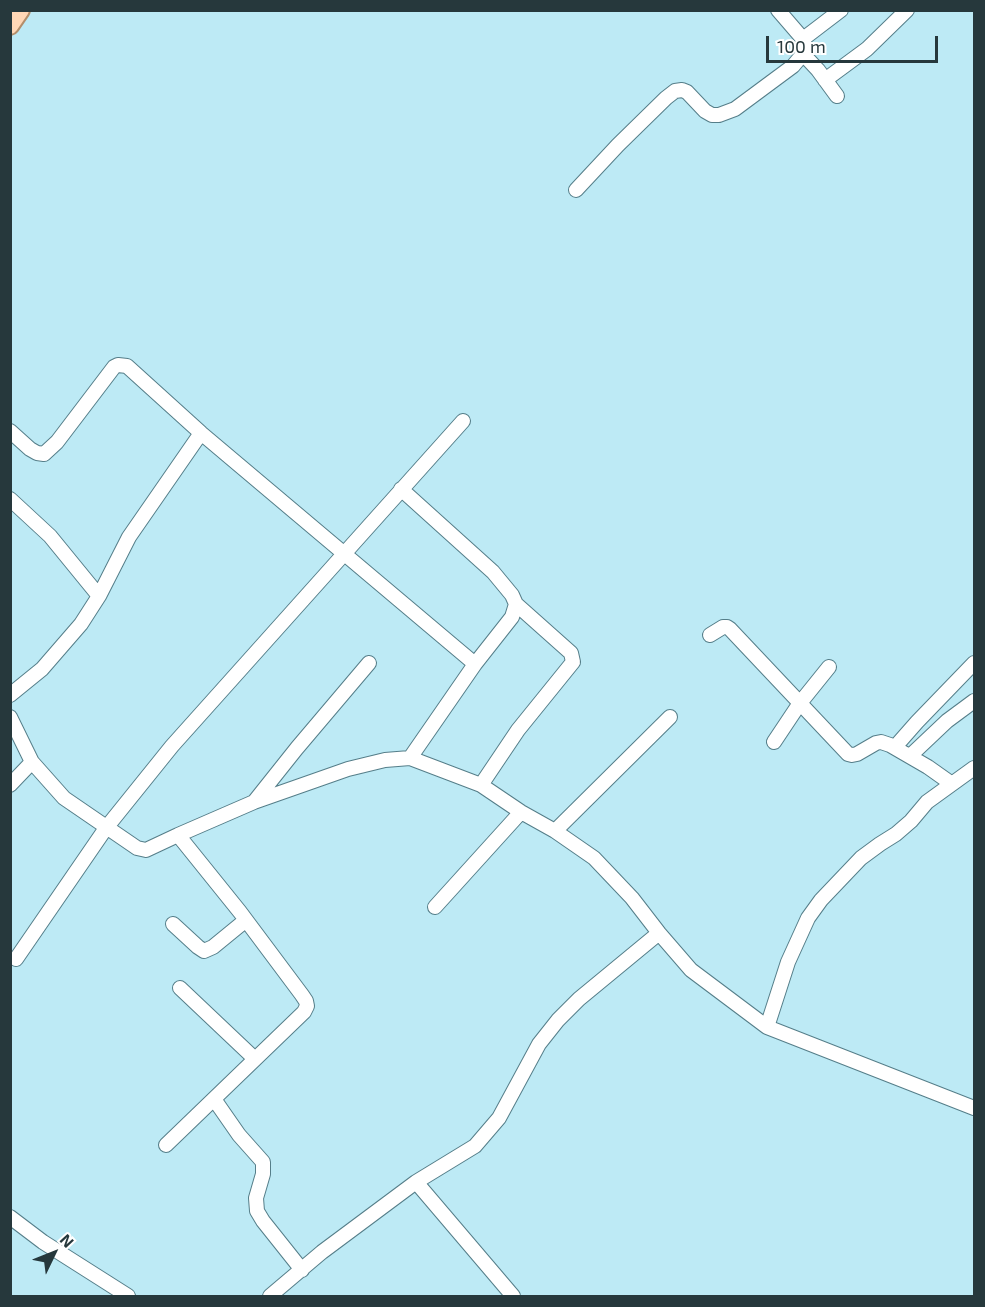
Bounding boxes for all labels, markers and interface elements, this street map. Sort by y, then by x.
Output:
scale bar [769,24,942,62]
text: 100 m [777,35,826,57]
north arrow [24,1223,84,1283]
text: N [57,1230,78,1251]

